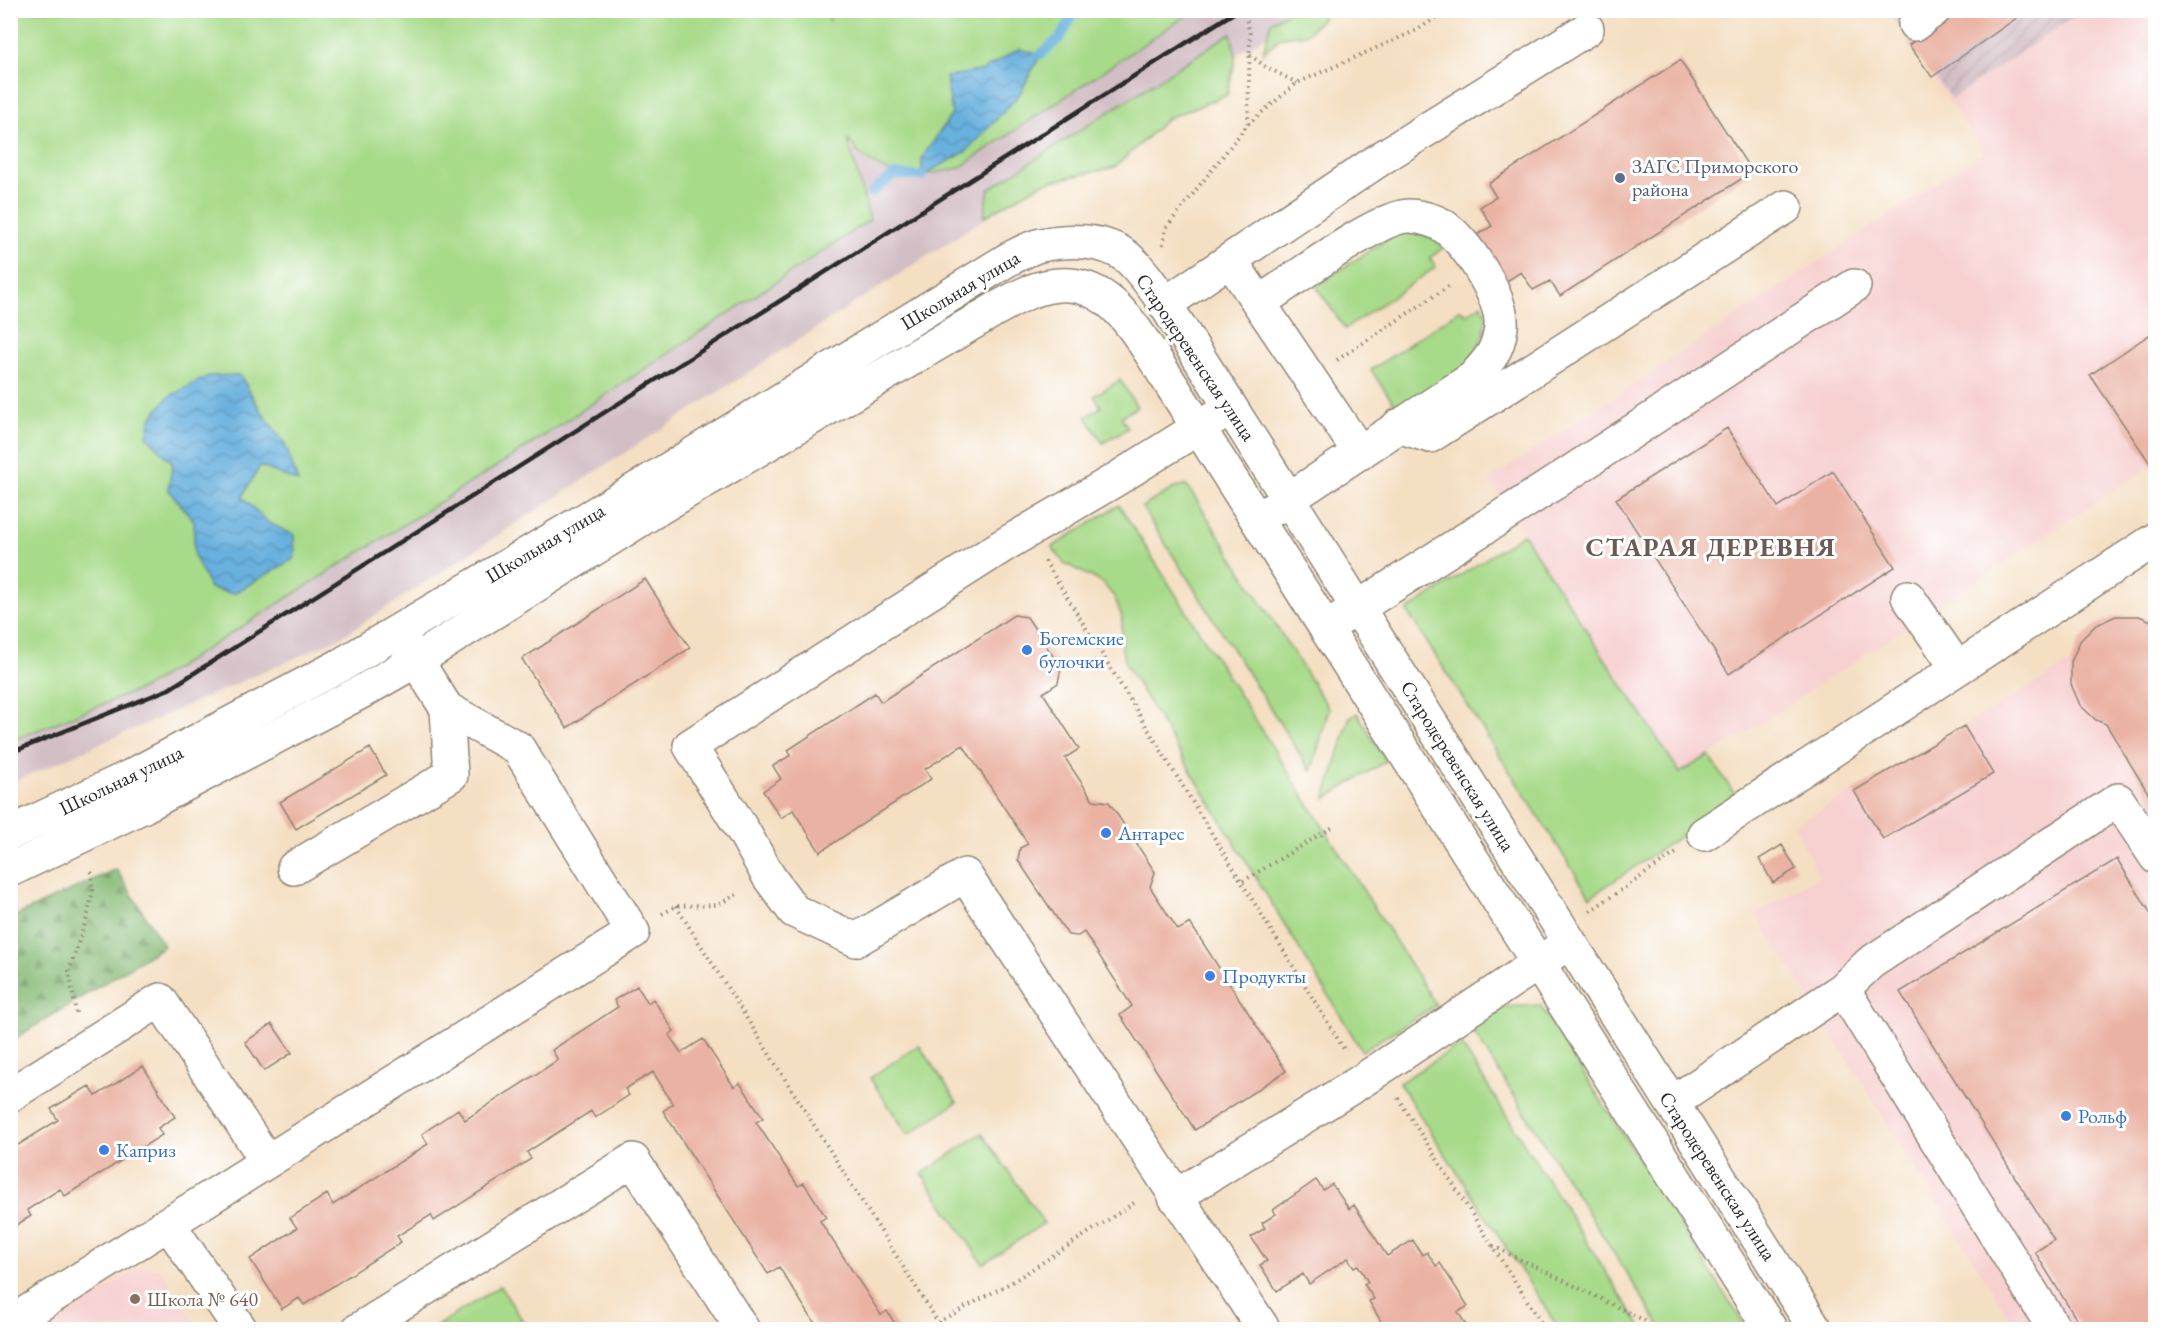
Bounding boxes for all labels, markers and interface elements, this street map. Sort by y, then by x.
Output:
place label: ЗАГС Приморского района [1632,153,1798,202]
marker: ЗАГС Приморского района [1613,171,1627,185]
street label: Школьная улица [896,244,1024,336]
street label: Стародеревенская улица [1130,268,1262,446]
street label: Школьная улица [481,497,609,589]
district label: СТАРАЯ ДЕРЕВНЯ [1586,530,1836,564]
place label: Богемские булочки [1039,625,1124,674]
marker: Богемские булочки [1020,643,1034,657]
street label: Стародеревенская улица [1395,676,1521,856]
street label: Школьная улица [55,739,187,821]
place label: Антарес [1117,820,1185,846]
marker: Антарес [1099,826,1113,840]
place label: Продукты [1222,963,1306,989]
marker: Продукты [1203,969,1217,983]
street label: Стародеревенская улица [1654,1086,1782,1266]
place label: Рольф [2078,1103,2127,1129]
marker: Рольф [2059,1109,2073,1123]
place label: Каприз [116,1137,176,1163]
marker: Каприз [97,1143,111,1157]
place label: Школа № 640 [147,1286,258,1312]
marker: Школа № 640 [128,1292,142,1306]

